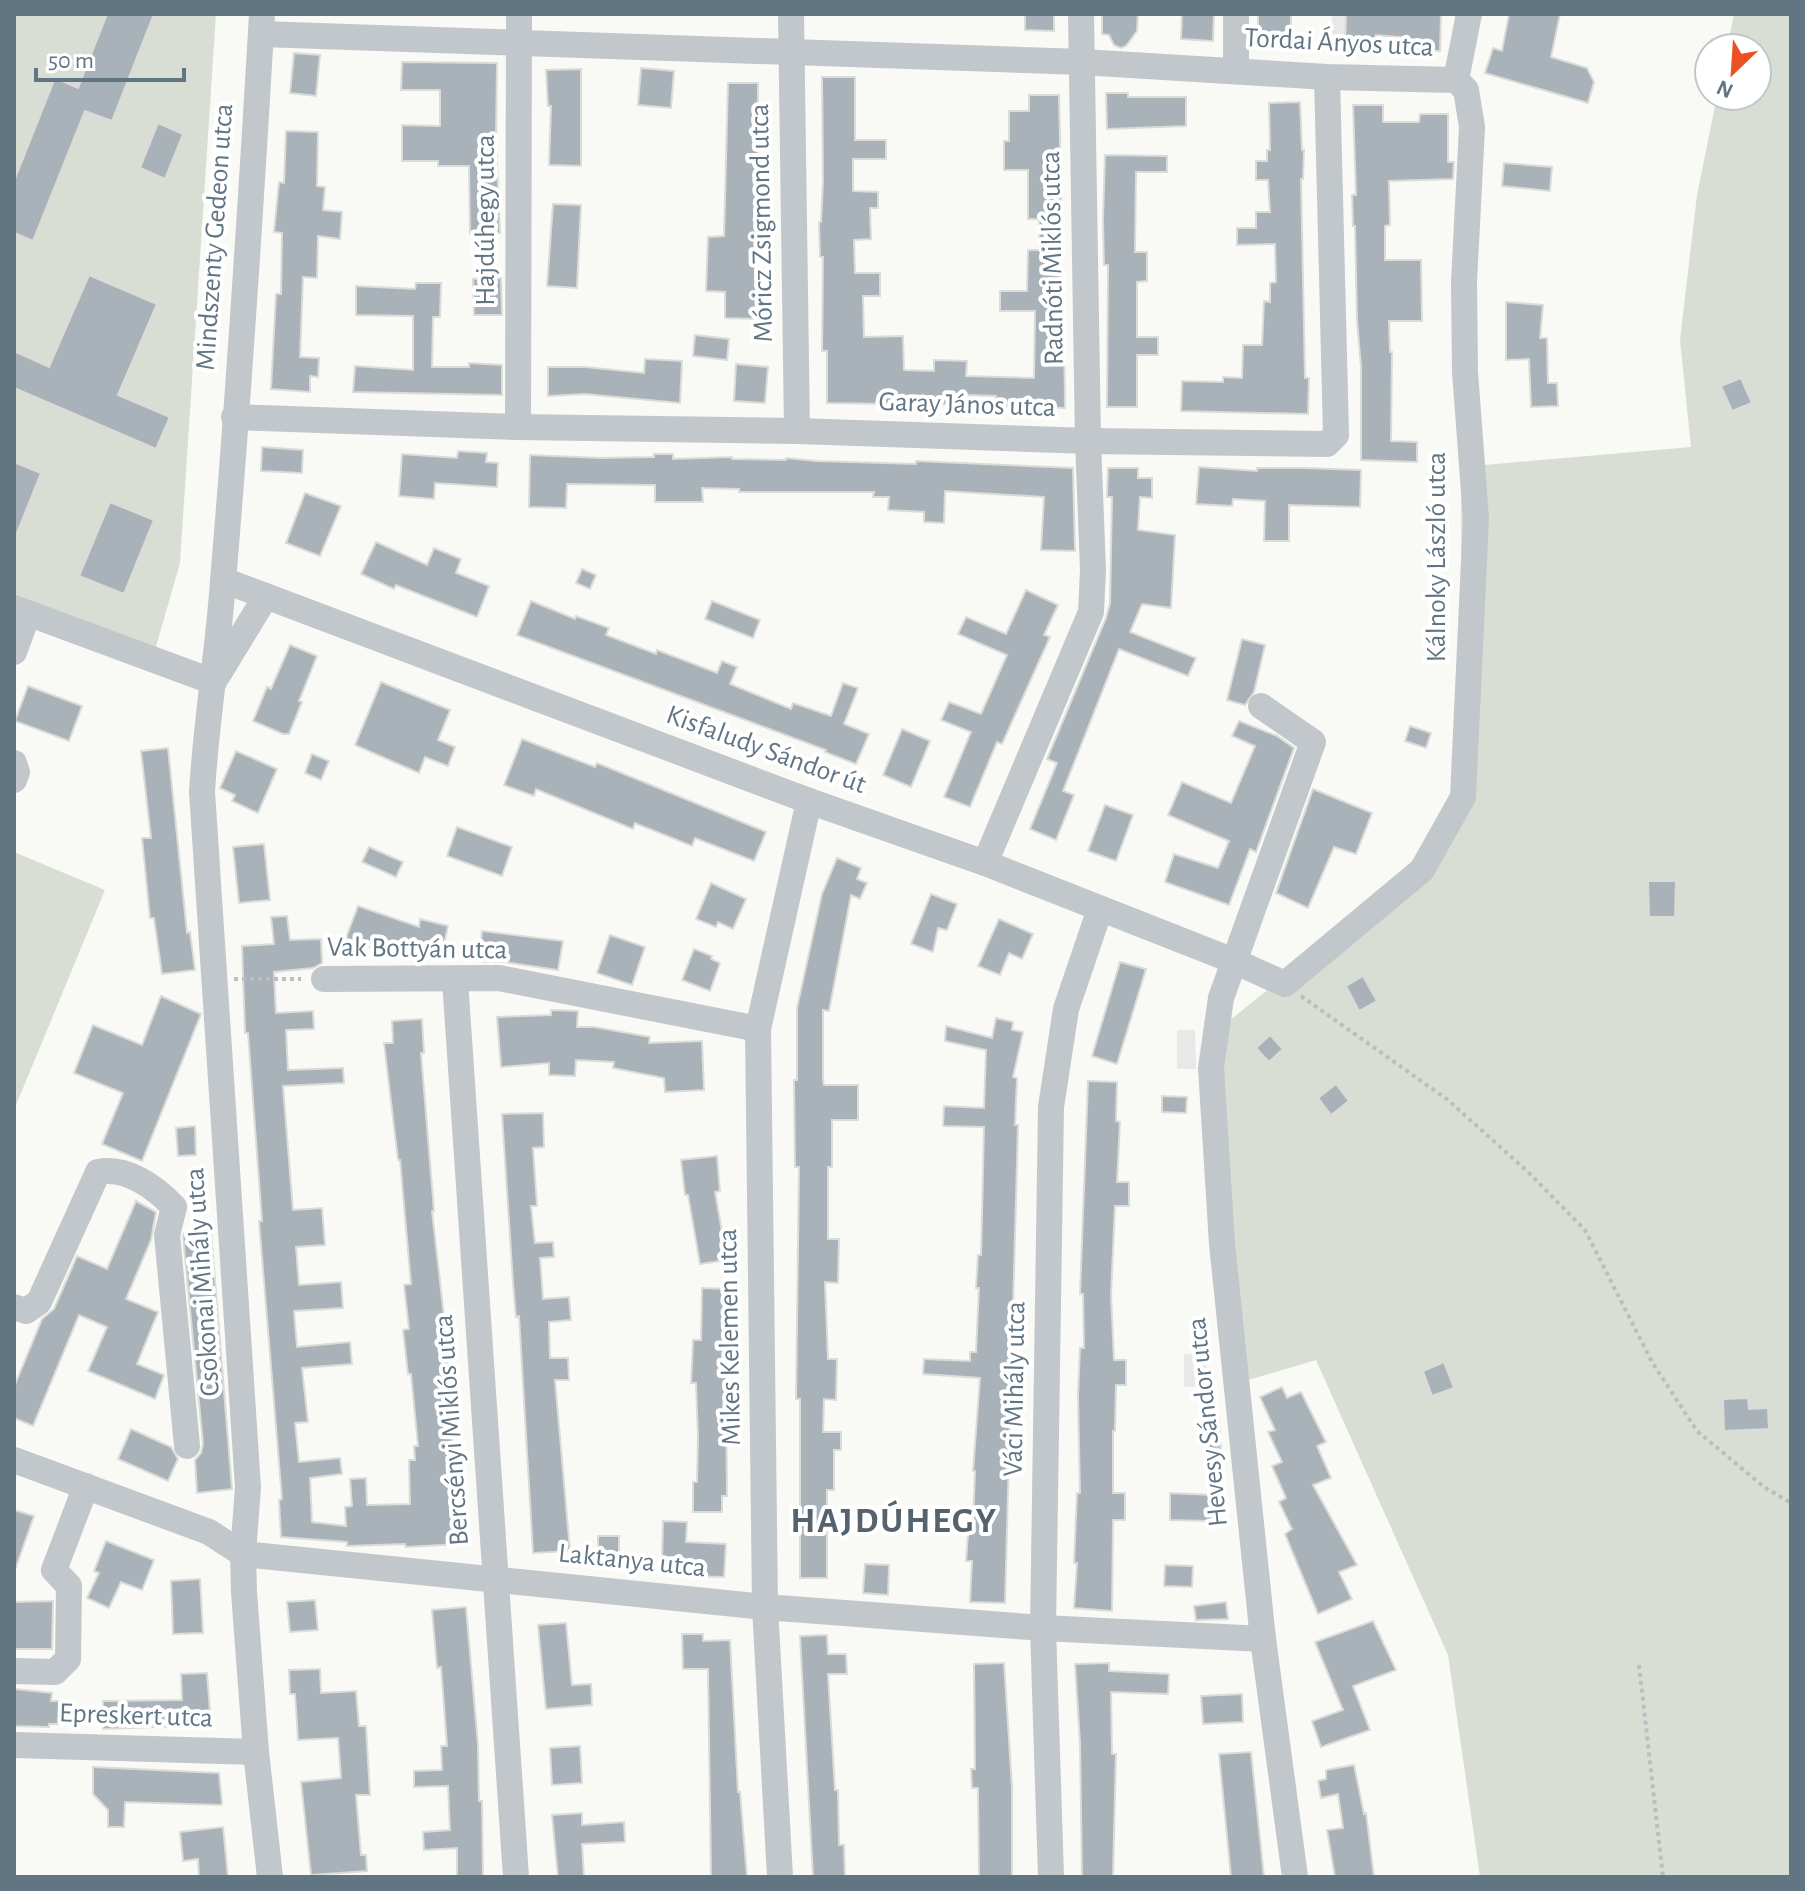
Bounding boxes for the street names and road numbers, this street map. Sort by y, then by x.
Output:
street label: Tordai Ányos utca [1244,21,1435,62]
street label: Mindszenty Gedeon utca [192,103,238,371]
street label: Móricz Zsigmond utca [746,103,778,343]
street label: Hajdúhegy utca [472,134,500,306]
street label: Radnóti Miklós utca [1037,150,1069,365]
street label: Garay János utca [878,388,1056,422]
street label: Kálnoky László utca [1423,452,1451,662]
street label: Kisfaludy Sándor út [662,701,870,799]
street label: Vak Bottyán utca [327,933,508,965]
street label: Csokonai Mihály utca [181,1167,225,1397]
street label: Mikes Kelemen utca [714,1228,746,1446]
street label: Váci Mihály utca [999,1301,1031,1477]
street label: Bercsényi Miklós utca [430,1313,474,1546]
street label: Hevesy Sándor utca [1183,1316,1233,1528]
street label: Laktanya utca [557,1539,707,1583]
street label: Epreskert utca [59,1699,213,1733]

